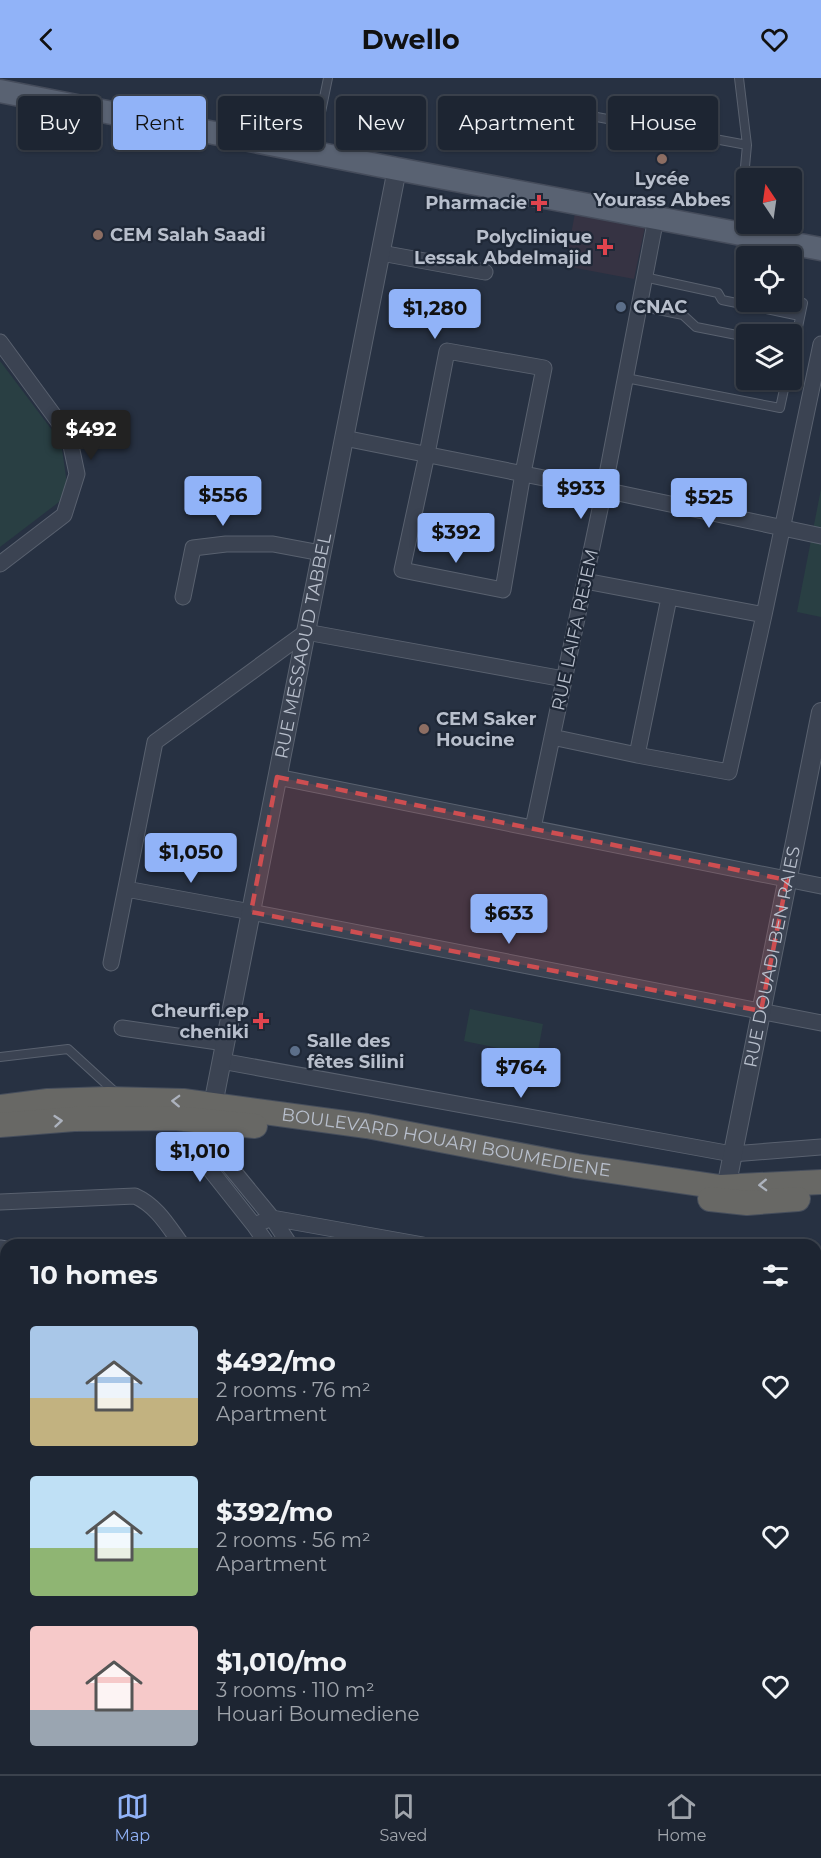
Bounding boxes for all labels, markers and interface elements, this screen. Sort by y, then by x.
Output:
icon: back [30,23,63,56]
text: Dwello [361,23,460,56]
icon: heart [758,23,791,56]
chip: Buy [18,96,101,150]
chip: Rent [113,96,206,150]
chip: Filters [218,96,324,150]
chip: New [336,96,426,150]
chip: Apartment [438,96,596,150]
chip: House [608,96,718,150]
marker: Lycée Yourass Abbes [655,152,669,166]
place label: Lycée Yourass Abbes [592,168,731,211]
north arrow [736,168,802,234]
map controls [736,168,802,390]
place label: Pharmacie [425,192,527,214]
marker: Pharmacie [532,196,546,210]
place label: CEM Salah Saadi [110,224,266,246]
place label: Polyclinique Lessak Abdelmajid [414,226,592,269]
marker: CEM Salah Saadi [91,228,105,242]
marker: Polyclinique Lessak Abdelmajid [596,238,614,256]
button: locate [736,246,802,312]
pin: $1,280 [386,289,484,340]
text: $1,280 [403,296,467,320]
place label: CNAC [633,296,687,318]
marker: CNAC [614,300,628,314]
button: layers [736,324,802,390]
pin: $492 [55,410,127,461]
text: $492 [65,417,117,441]
pin: $933 [545,469,617,520]
pin: $556 [187,476,259,527]
text: $933 [557,476,605,500]
pin: $525 [673,478,745,529]
text: $556 [198,483,248,507]
text: $525 [685,485,733,509]
pin: $392 [420,513,492,564]
text: $392 [432,520,481,544]
street label: RUE MESSAOUD TABBEL [270,531,336,761]
street label: RUE LAIFA REJEM [547,547,603,713]
place label: CEM Saker Houcine [436,708,537,751]
marker: CEM Saker Houcine [417,722,431,736]
pin: $1,050 [142,833,240,884]
text: $1,050 [159,840,223,864]
street label: RUE DOUADI BEN RAIES [739,844,805,1069]
pin: $633 [473,894,545,945]
text: $633 [484,901,534,925]
place label: Cheurfi.ep cheniki [151,1000,249,1043]
marker: Cheurfi.ep cheniki [254,1014,268,1028]
place label: Salle des fêtes Silini [307,1030,404,1073]
marker: Salle des fêtes Silini [288,1044,302,1058]
pin: $764 [485,1048,557,1099]
text: $764 [495,1055,547,1079]
one-way arrow [171,1095,180,1107]
street label: BOULEVARD HOUARI BOUMEDIENE [280,1104,612,1182]
one-way arrow [54,1115,63,1128]
pin: $1,010 [151,1132,249,1183]
text: $1,010 [170,1139,230,1163]
one-way arrow [758,1179,767,1192]
text: 10 homes [30,1259,158,1291]
icon: filters [759,1259,792,1292]
text: $492/mo [216,1346,336,1378]
icon: home [78,1350,150,1422]
icon: heart [759,1370,792,1403]
text: 2 rooms · 76 m² [216,1378,371,1402]
text: Apartment [216,1402,327,1426]
text: $392/mo [216,1496,333,1528]
icon: home [78,1500,150,1572]
icon: heart [759,1520,792,1553]
text: 2 rooms · 56 m² [216,1528,371,1552]
text: Apartment [216,1552,327,1576]
text: $1,010/mo [216,1646,347,1678]
icon: home [78,1650,150,1722]
icon: heart [759,1670,792,1703]
text: 3 rooms · 110 m² [216,1678,375,1702]
text: Houari Boumediene [216,1702,420,1726]
tab: Map [115,1790,150,1845]
tab: Saved [379,1790,427,1845]
tab: Home [657,1790,706,1845]

